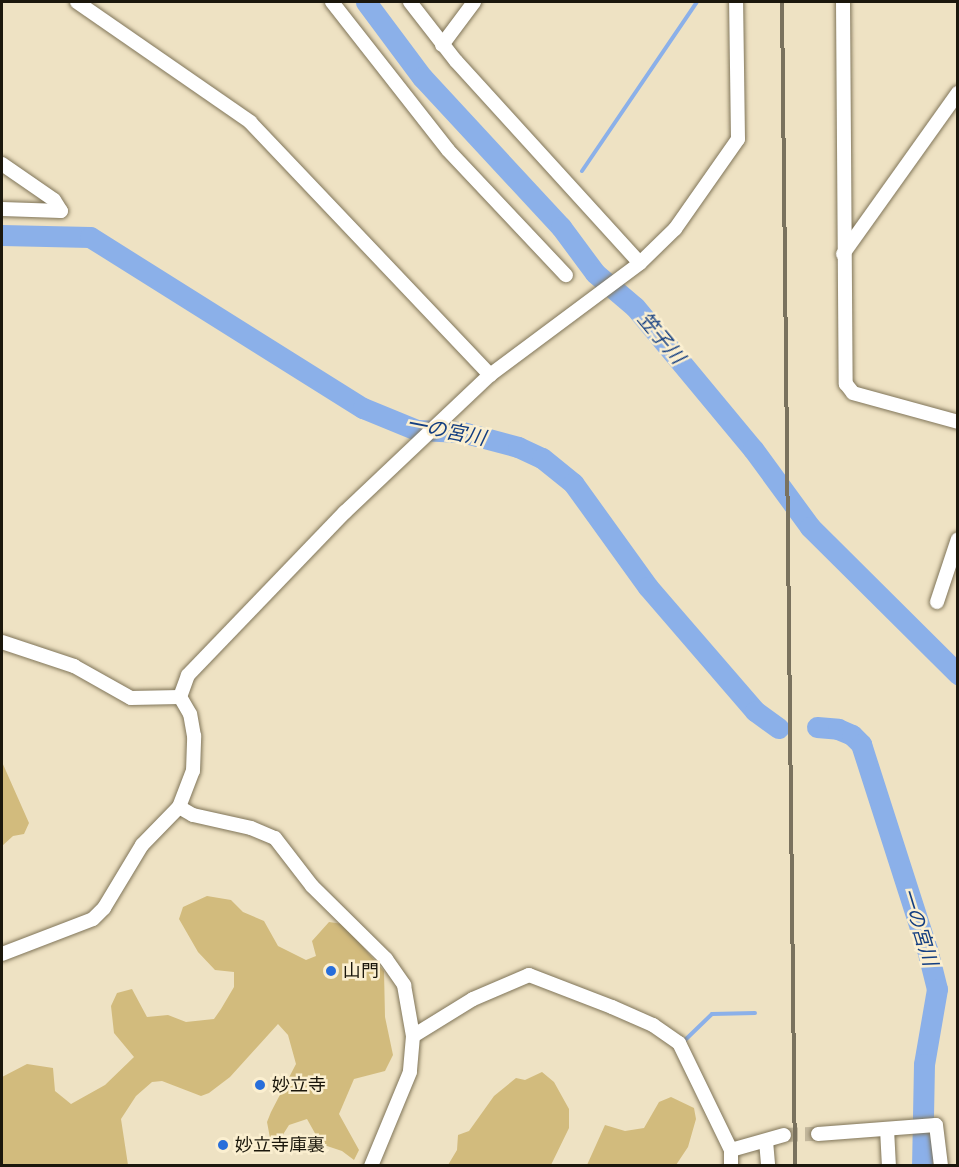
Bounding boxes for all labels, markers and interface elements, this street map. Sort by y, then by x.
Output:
water label: 笠子川 [633,307,689,369]
water label: 一の宮川 [404,412,488,450]
water label: 一の宮川 [896,885,942,969]
place label: 山門 [343,960,379,982]
marker: 山門 [324,964,338,978]
place label: 妙立寺 [272,1074,326,1096]
marker: 妙立寺 [253,1078,267,1092]
place label: 妙立寺庫裏 [235,1134,325,1156]
marker: 妙立寺庫裏 [216,1138,230,1152]

